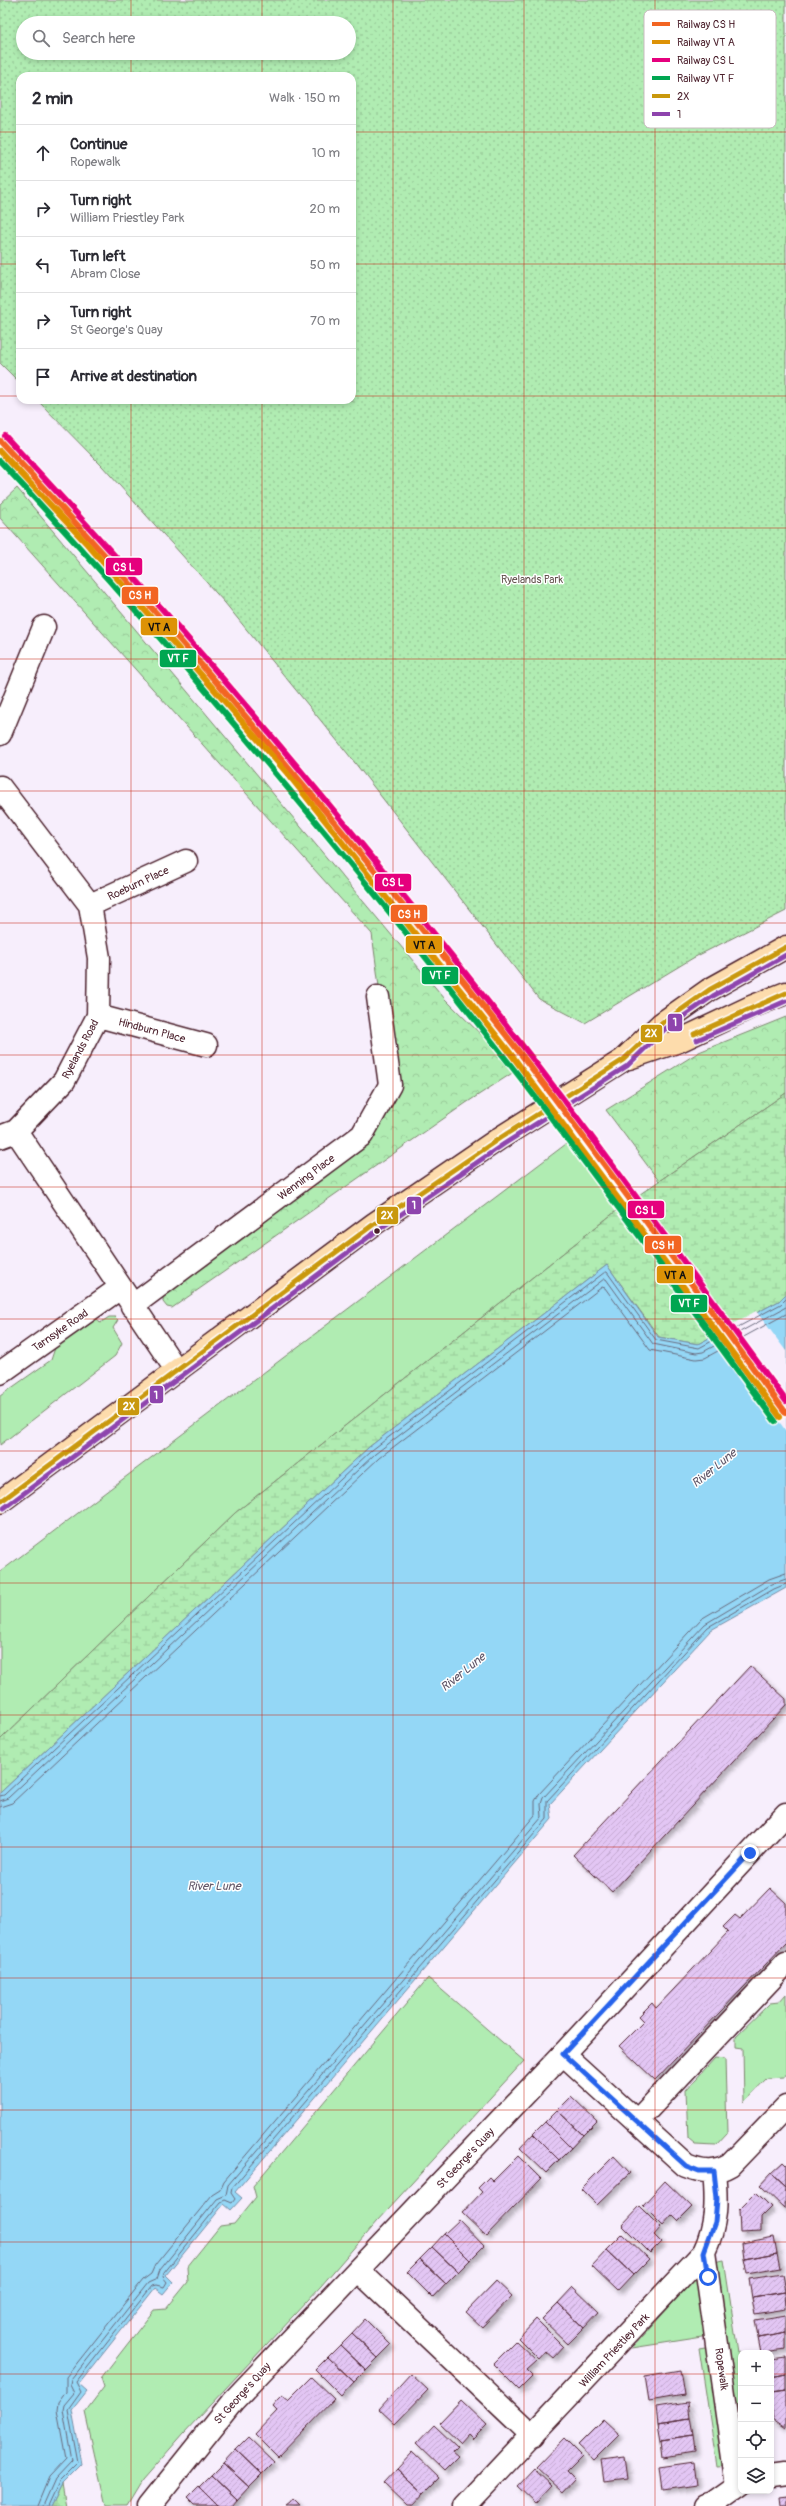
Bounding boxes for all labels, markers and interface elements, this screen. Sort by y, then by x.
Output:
legend [644,10,776,128]
search box [16,16,356,60]
text: Railway CS H [677,18,735,31]
icon: search [30,27,52,49]
text: Search here [62,29,135,48]
text: Railway VT A [677,36,735,49]
text: Railway CS L [677,54,734,67]
text: Railway VT F [677,72,735,85]
text: 2 min [32,88,73,109]
text: Walk · 150 m [269,90,340,106]
text: 2X [677,90,689,103]
text: 1 [677,108,681,121]
text: Continue [70,135,128,154]
icon: ahead [32,142,54,164]
text: 10 m [312,145,340,161]
text: Ropewalk [70,154,121,170]
text: Turn right [70,191,131,210]
icon: right [32,198,54,220]
text: 20 m [309,201,340,217]
text: William Priestley Park [70,210,184,226]
text: Turn left [70,247,126,266]
icon: left [32,254,54,276]
text: 50 m [310,257,340,273]
text: Abram Close [70,266,140,282]
text: Turn right [70,303,131,322]
icon: right [32,310,54,332]
text: 70 m [310,313,340,329]
text: St George's Quay [70,322,163,338]
icon: arrive [32,366,54,388]
text: Arrive at destination [70,367,197,386]
line badge: CS L [105,557,143,576]
text: CS L [113,561,135,574]
park label: Ryelands Park [501,573,563,586]
line badge: CS H [121,586,159,605]
text: CS H [129,589,151,602]
line badge: VT A [140,617,178,636]
text: VT A [148,621,171,634]
line badge: VT F [159,649,197,668]
text: VT F [167,652,189,665]
street label: Roeburn Place [106,863,171,903]
line badge: CS L [374,873,412,892]
text: CS L [382,876,404,889]
line badge: CS H [390,904,428,923]
text: CS H [398,908,420,921]
line badge: VT A [405,935,443,954]
text: VT A [413,939,436,952]
line badge: VT F [421,966,459,985]
text: VT F [429,969,451,982]
line badge: 1 [667,1013,683,1032]
street label: Hindburn Place [117,1015,187,1046]
text: 1 [673,1016,677,1029]
street label: Ryelands Road [59,1017,102,1081]
line badge: 2X [640,1024,663,1043]
text: 2X [645,1027,657,1040]
street label: Wenning Place [275,1151,338,1203]
line badge: 1 [406,1196,422,1215]
text: 1 [412,1199,416,1212]
line badge: CS L [627,1200,665,1219]
text: CS L [635,1204,657,1217]
line badge: 2X [376,1206,399,1225]
text: 2X [381,1209,393,1222]
unlabelled marker [372,1226,382,1236]
line badge: CS H [644,1235,682,1254]
text: CS H [652,1239,674,1252]
line badge: VT A [656,1265,694,1284]
text: VT A [664,1269,687,1282]
line badge: VT F [670,1294,708,1313]
text: VT F [678,1297,700,1310]
street label: Tarnsyke Road [30,1306,91,1354]
line badge: 1 [149,1385,164,1404]
text: 1 [154,1389,158,1402]
line badge: 2X [117,1397,140,1416]
text: 2X [123,1400,135,1413]
water label: River Lune [689,1445,741,1491]
water label: River Lune [438,1649,490,1695]
route end [741,1844,759,1862]
water label: River Lune [187,1879,242,1894]
street label: St George's Quay [434,2125,497,2191]
route start [699,2268,717,2286]
street label: William Priestley Park [577,2310,652,2390]
street label: Ropewalk [712,2347,731,2392]
map controls [738,2350,774,2494]
button: + [738,2350,774,2386]
street label: St George's Quay [211,2360,274,2427]
button: − [738,2386,774,2422]
button: locate [738,2422,774,2458]
button: layers [738,2458,774,2494]

